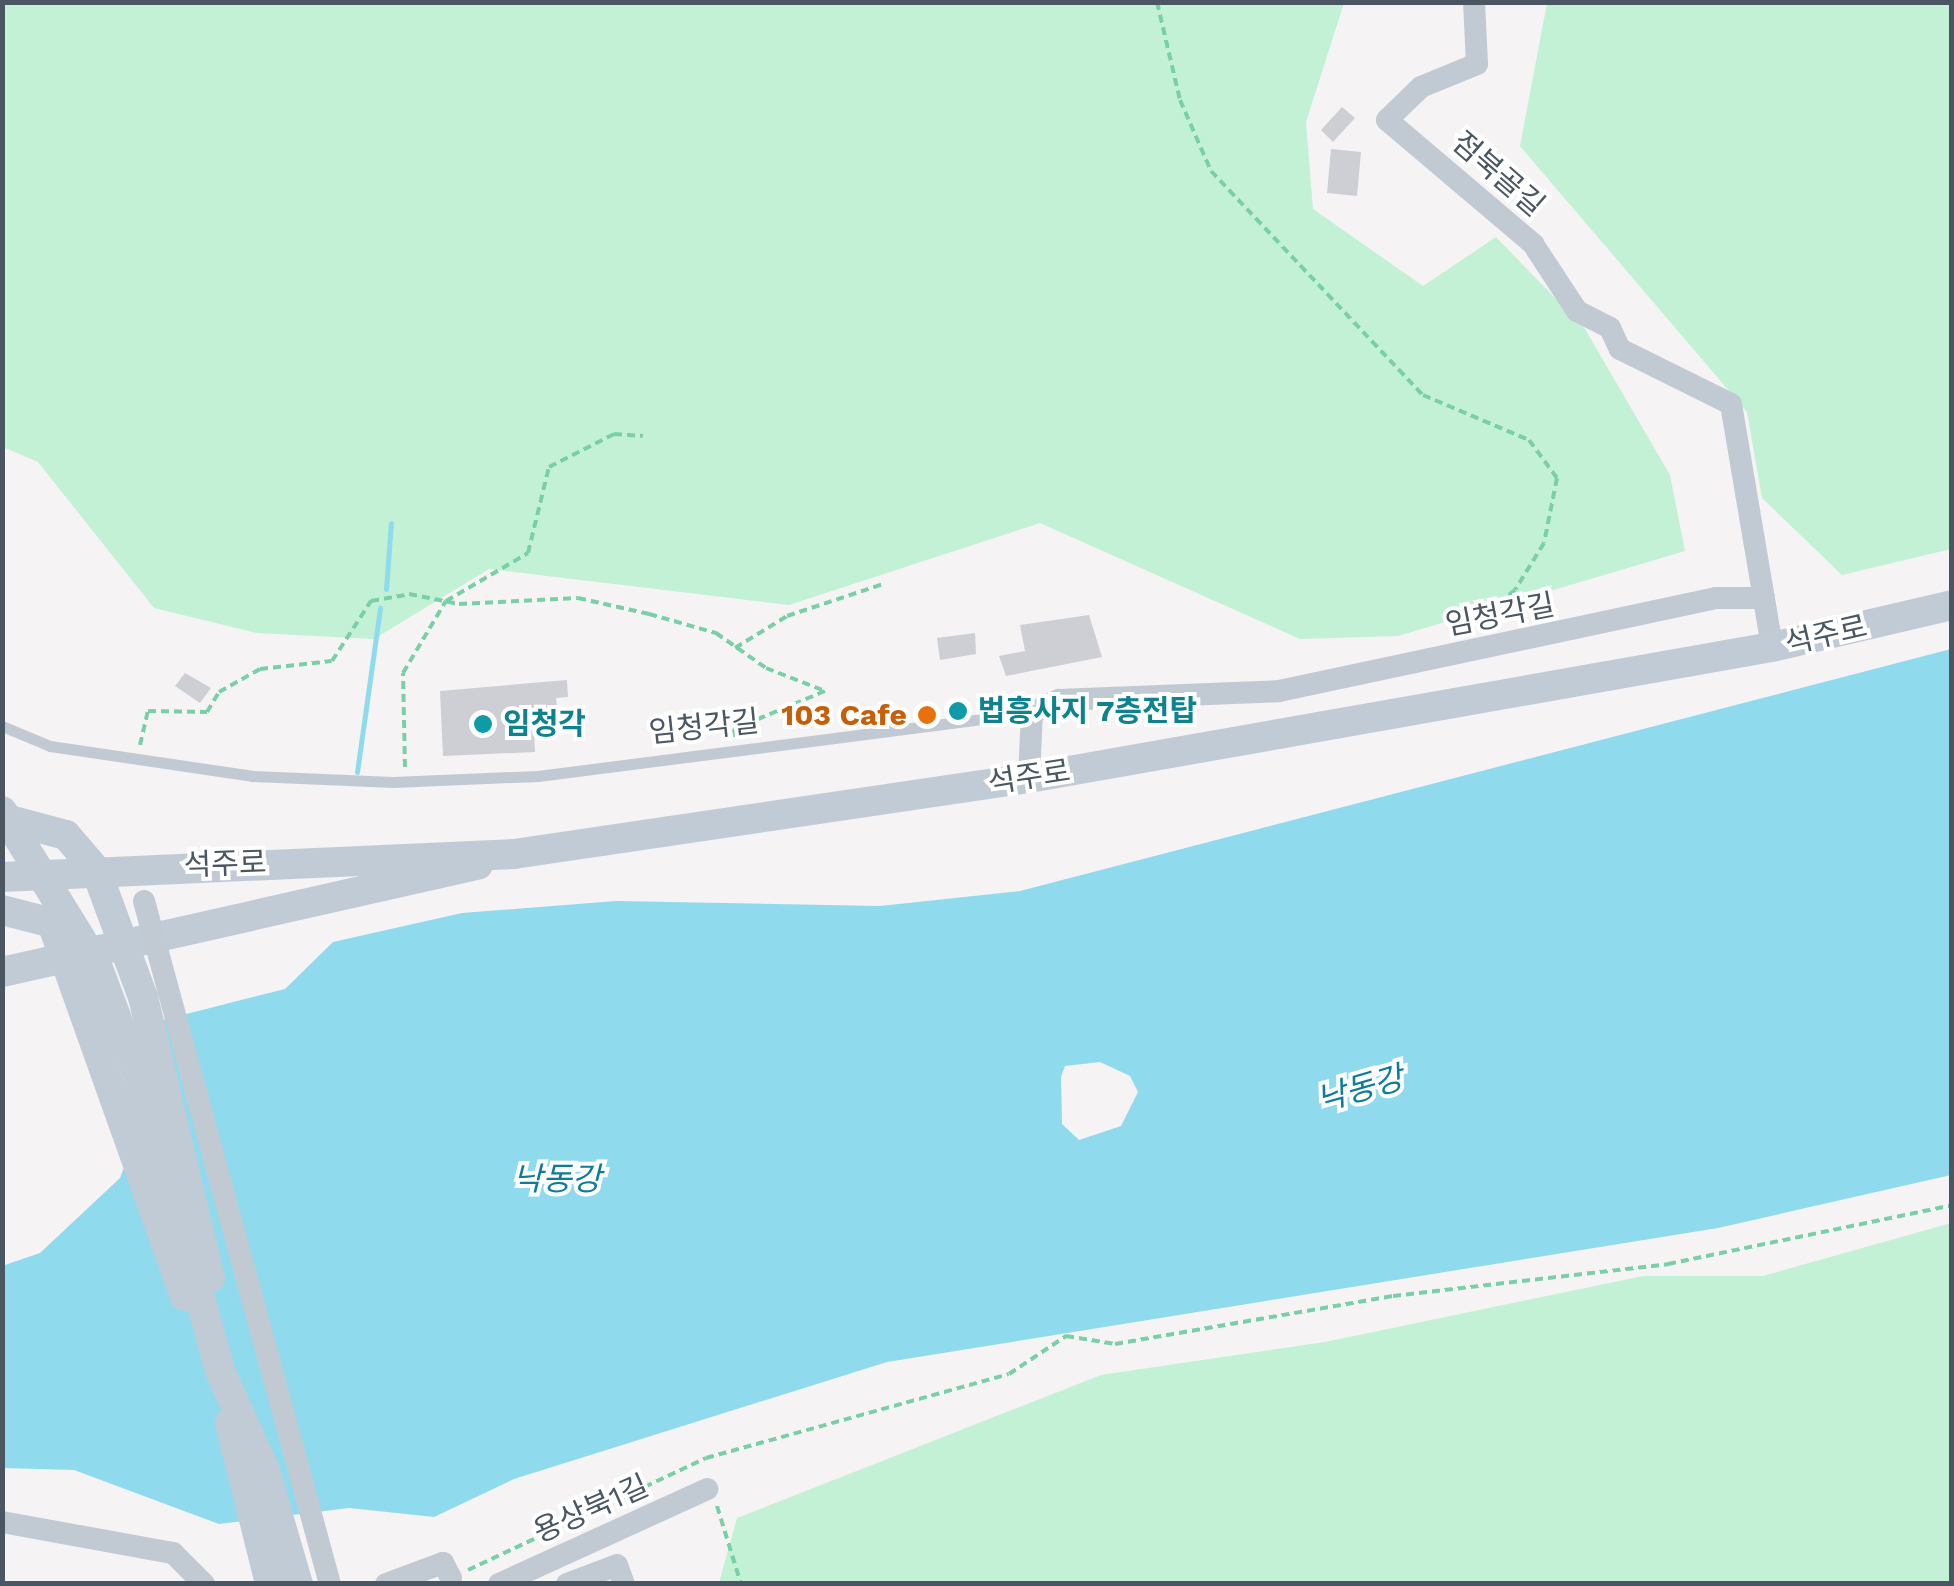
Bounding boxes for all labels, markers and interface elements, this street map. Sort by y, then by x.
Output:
street label: 점북골길 [1445,124,1551,224]
street label: 임청각길 [1442,587,1558,643]
street label: 석주로 [1782,608,1870,662]
place label: 법흥사지 7층전탑 [978,693,1198,729]
place label: 103 Cafe [781,697,907,733]
marker: 법흥사지 7층전탑 [947,700,969,722]
street label: 임청각길 [647,703,761,751]
marker: 103 Cafe [916,704,938,726]
place label: 임청각 [503,706,586,742]
marker: 임청각 [472,713,494,735]
street label: 석주로 [985,753,1073,801]
street label: 석주로 [183,845,267,883]
water label: 낙동강 [1312,1058,1408,1120]
water label: 낙동강 [513,1160,601,1198]
street label: 용상북1길 [528,1468,654,1550]

